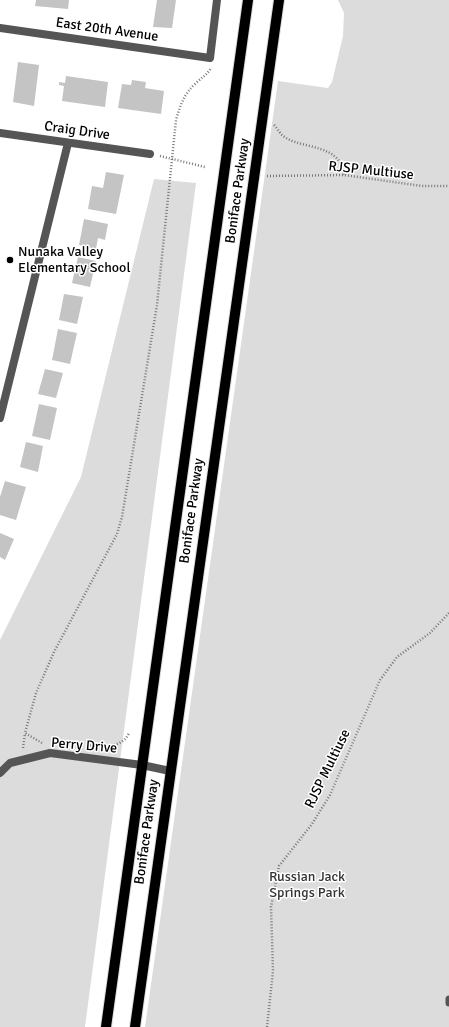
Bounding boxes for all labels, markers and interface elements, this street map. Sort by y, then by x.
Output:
street label: East 20th Avenue [55,14,159,46]
street label: Craig Drive [43,118,111,144]
street label: Boniface Parkway [222,137,254,245]
street label: RJSP Multiuse [327,158,415,184]
place label: Nunaka Valley Elementary School [18,244,131,276]
marker: Nunaka Valley Elementary School [5,255,15,265]
street label: Boniface Parkway [176,457,208,565]
street label: RJSP Multiuse [302,727,354,811]
street label: Perry Drive [50,735,118,757]
street label: Boniface Parkway [131,778,163,886]
park label: Russian Jack Springs Park [269,869,345,902]

